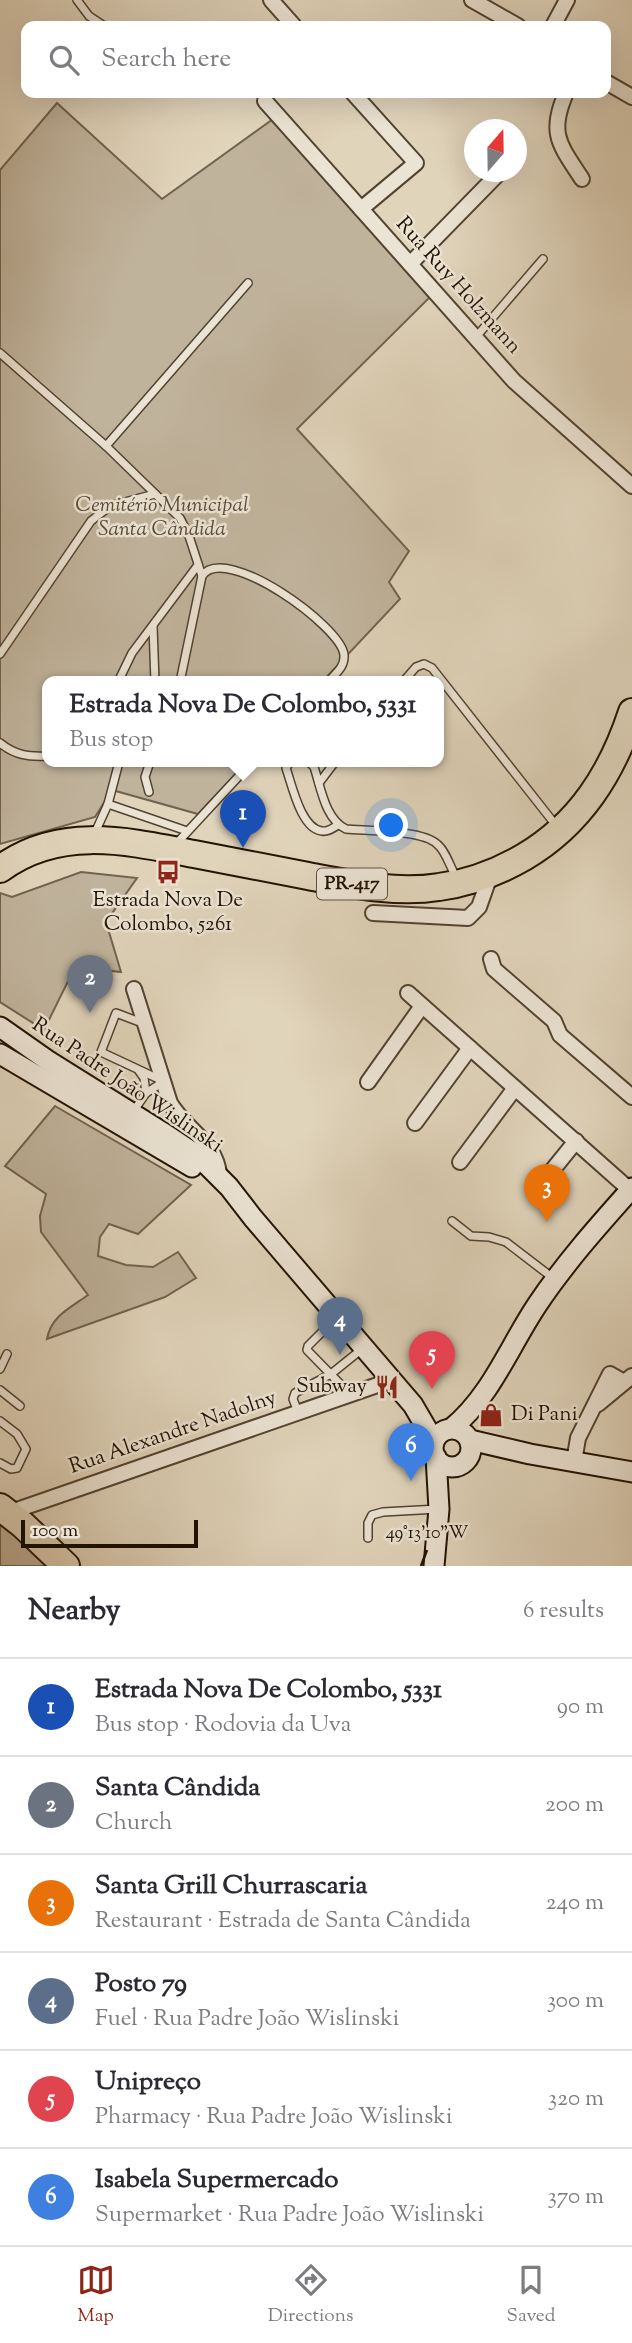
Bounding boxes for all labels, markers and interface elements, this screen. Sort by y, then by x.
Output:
search box [21,21,611,98]
icon: search [45,41,83,79]
text: Search here [101,41,231,78]
north arrow [464,119,527,182]
street label: Rua Ruy Holzmann [388,211,528,361]
park label: Cemitério Municipal Santa Cândida [75,491,249,545]
popup [42,676,444,767]
text: Estrada Nova De Colombo, 5331 [70,687,416,724]
text: Bus stop [70,724,153,757]
pin: 1 [220,790,266,848]
your location [374,808,408,842]
bus stop icon: Estrada Nova De Colombo, 5261 [154,858,182,886]
road number: PR-417 [317,869,387,900]
place label: Estrada Nova De Colombo, 5261 [93,886,243,940]
pin: 2 [67,955,113,1013]
street label: Rua Padre João Wislinski [26,1011,229,1161]
pin: 3 [524,1164,570,1222]
pin: 4 [317,1297,363,1355]
pin: 5 [409,1331,455,1389]
place label: Subway [296,1372,368,1402]
restaurant icon: Subway [373,1373,401,1401]
street label: Rua Alexandre Nadolny [65,1383,281,1483]
place label: Di Pani [511,1400,578,1430]
shop icon: Di Pani [477,1401,505,1429]
pin: 6 [388,1423,434,1481]
scale bar [21,1517,198,1549]
text: 100 m [32,1518,78,1545]
text: 49°13'10"W [386,1521,468,1547]
text: Nearby [28,1590,120,1633]
text: 6 results [523,1595,604,1628]
text: Estrada Nova De Colombo, 5331 [95,1672,442,1709]
text: 1 [47,1691,55,1724]
text: 90 m [557,1691,604,1724]
text: Bus stop · Rodovia da Uva [95,1709,351,1742]
text: Santa Cândida [95,1770,260,1807]
text: 2 [46,1789,56,1822]
text: 200 m [545,1789,604,1822]
text: Church [95,1807,173,1840]
text: Santa Grill Churrascaria [95,1868,368,1905]
text: 3 [46,1887,56,1920]
text: 240 m [546,1887,604,1920]
text: Restaurant · Estrada de Santa Cândida [95,1905,471,1938]
text: Posto 79 [95,1966,187,2003]
text: 4 [45,1985,57,2018]
text: 300 m [547,1985,604,2018]
text: Fuel · Rua Padre João Wislinski [95,2003,399,2036]
text: Unipreço [95,2064,201,2101]
text: 5 [47,2083,55,2116]
text: 320 m [548,2083,604,2116]
text: Pharmacy · Rua Padre João Wislinski [95,2101,452,2134]
text: Isabela Supermercado [95,2162,338,2199]
text: 6 [45,2181,57,2214]
text: 370 m [548,2181,604,2214]
text: Supermarket · Rua Padre João Wislinski [95,2199,484,2232]
tab: Map [77,2261,115,2330]
tab: Directions [268,2261,353,2330]
tab: Saved [507,2261,555,2330]

